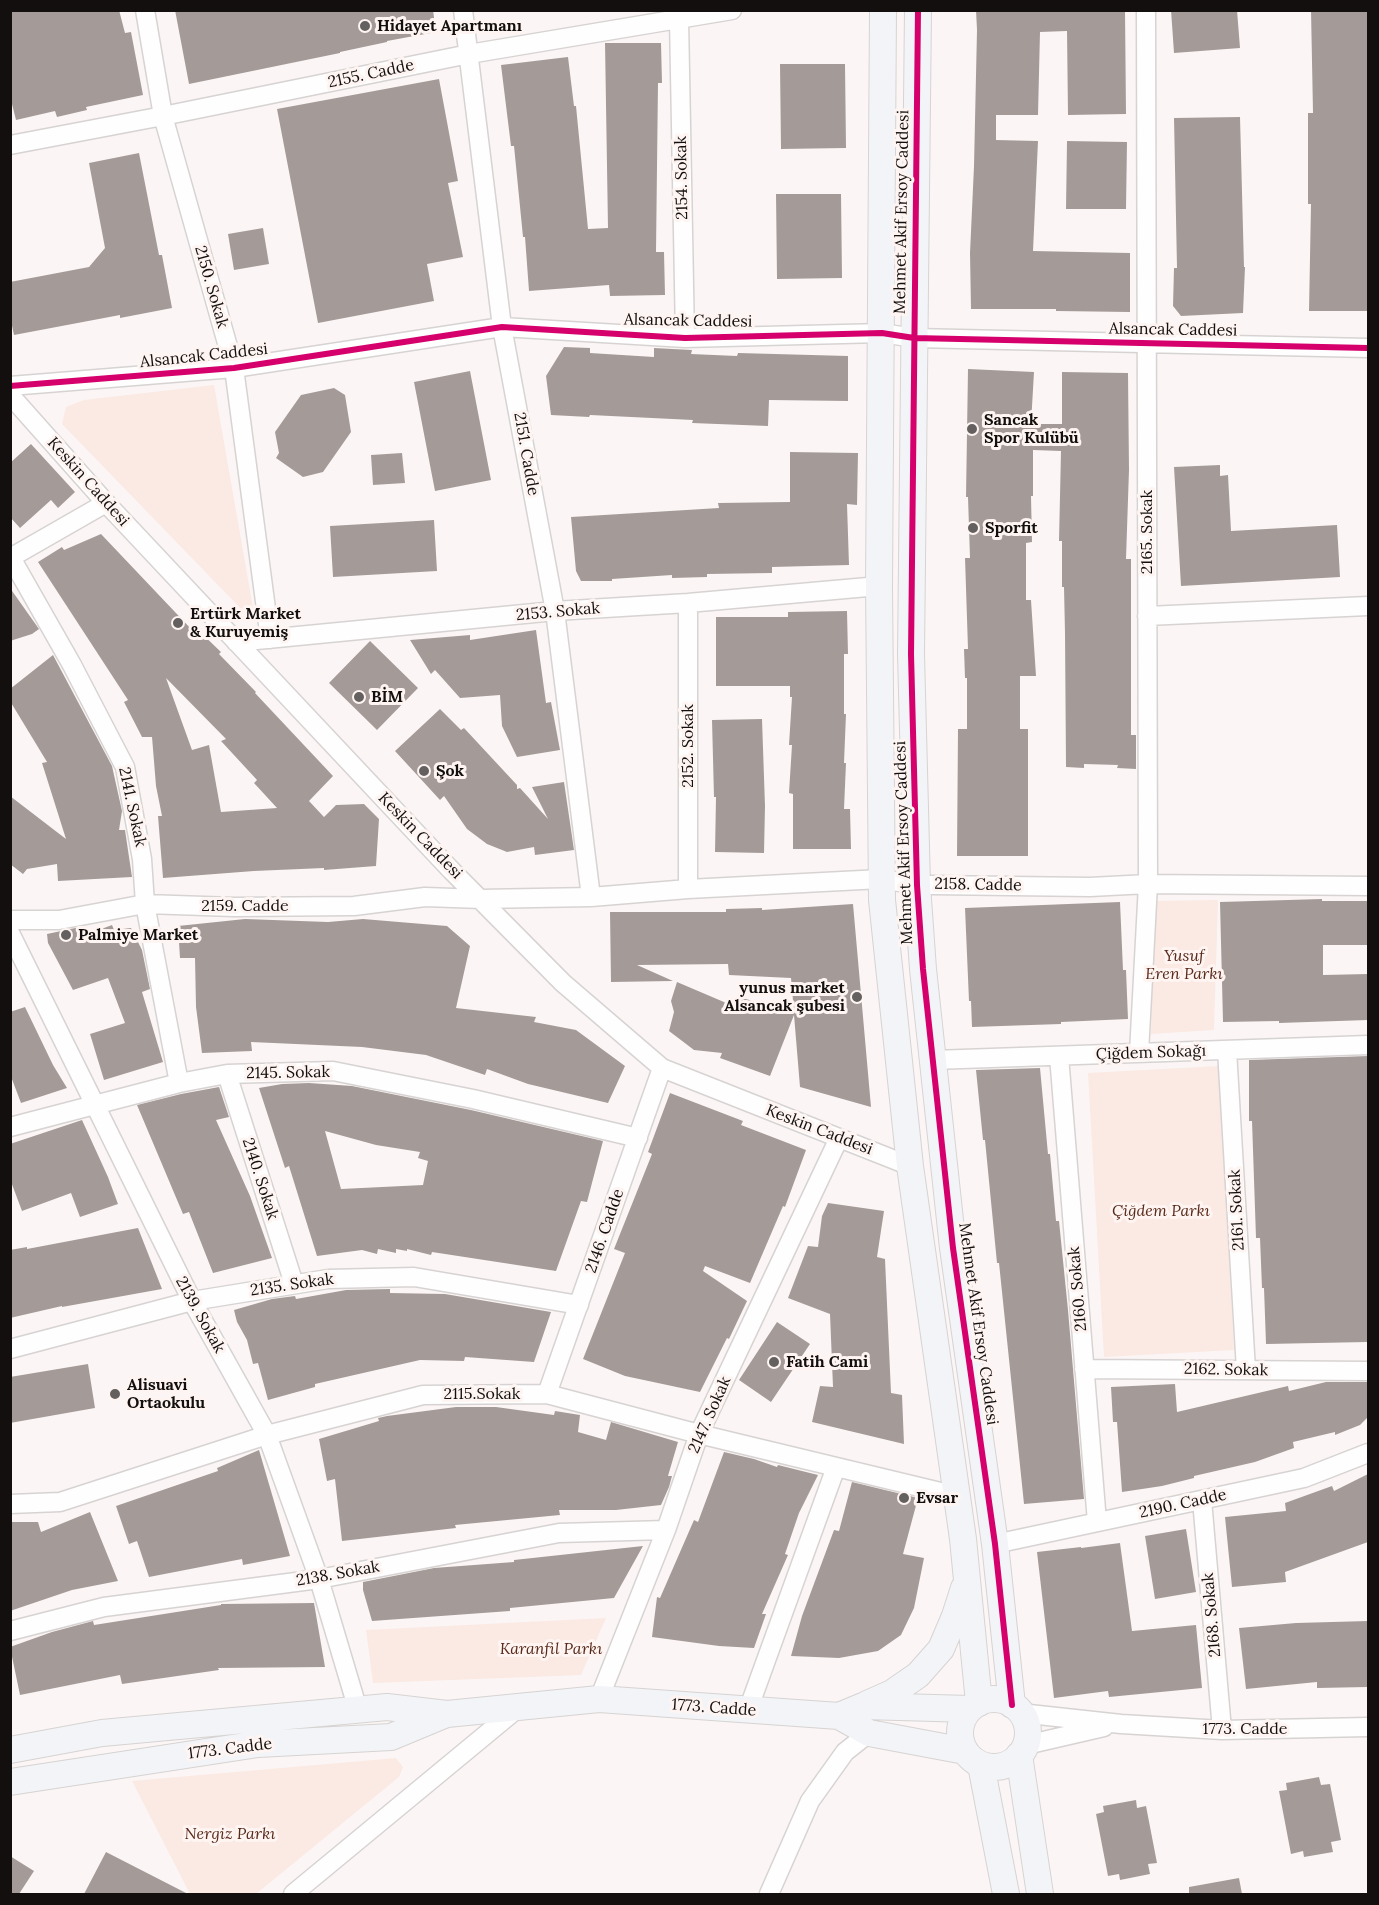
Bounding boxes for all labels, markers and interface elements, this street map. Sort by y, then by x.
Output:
place label: Hidayet Apartmanı [377,16,522,36]
marker: Hidayet Apartmanı [358,19,372,33]
street label: 2155. Cadde [326,56,416,92]
street label: Mehmet Akif Ersoy Caddesi [891,110,913,314]
street label: 2154. Sokak [672,136,692,220]
street label: 2150. Sokak [190,244,232,330]
street label: Alsancak Caddesi [624,310,752,332]
street label: Alsancak Caddesi [1109,319,1237,341]
street label: Alsancak Caddesi [139,340,269,372]
place label: Sancak Spor Kulübü [984,410,1079,448]
street label: 2151. Cadde [509,411,543,497]
marker: Sancak Spor Kulübü [965,422,979,436]
street label: Keskin Caddesi [43,434,133,530]
street label: 2165. Sokak [1137,490,1157,574]
place label: Sporfit [985,518,1038,538]
marker: Sporfit [966,521,980,535]
street label: 2153. Sokak [515,599,601,625]
place label: Ertürk Market & Kuruyemiş [190,604,301,642]
marker: Ertürk Market & Kuruyemiş [171,616,185,630]
place label: BİM [371,687,403,707]
marker: BİM [352,690,366,704]
street label: 2152. Sokak [678,704,698,788]
street label: Mehmet Akif Ersoy Caddesi [891,741,917,945]
place label: Şok [436,761,464,781]
marker: Şok [417,764,431,778]
street label: 2141. Sokak [114,765,150,849]
street label: Keskin Caddesi [374,789,466,883]
street label: 2158. Cadde [934,875,1022,895]
street label: 2159. Cadde [201,896,289,916]
place label: Palmiye Market [78,925,198,945]
marker: Palmiye Market [59,928,73,942]
park label: Yusuf Eren Parkı [1145,946,1223,984]
place label: yunus market Alsancak şubesi [724,978,845,1016]
marker: yunus market Alsancak şubesi [850,990,864,1004]
street label: Çiğdem Sokağı [1096,1041,1206,1065]
street label: 2145. Sokak [246,1063,330,1083]
street label: Keskin Caddesi [763,1101,875,1159]
street label: 2140. Sokak [238,1136,282,1222]
street label: 2161. Sokak [1225,1169,1249,1251]
street label: 2146. Cadde [582,1186,628,1276]
park label: Çiğdem Parkı [1112,1201,1210,1221]
street label: Mehmet Akif Ersoy Caddesi [954,1222,1002,1426]
street label: 2160. Sokak [1065,1246,1091,1332]
street label: 2135. Sokak [249,1270,335,1300]
street label: 2139. Sokak [171,1273,229,1357]
place label: Fatih Cami [786,1352,868,1372]
marker: Fatih Cami [767,1355,781,1369]
street label: 2162. Sokak [1184,1360,1268,1380]
street label: 2147. Sokak [685,1374,735,1456]
place label: Alisuavi Ortaokulu [127,1375,205,1413]
street label: 2115.Sokak [444,1384,520,1404]
marker: Alisuavi Ortaokulu [108,1387,122,1401]
street label: 2190. Cadde [1138,1485,1228,1523]
place label: Evsar [916,1488,958,1508]
marker: Evsar [897,1491,911,1505]
street label: 2138. Sokak [295,1557,381,1591]
street label: 2168. Sokak [1199,1572,1225,1658]
park label: Karanfil Parkı [500,1639,602,1659]
street label: 1773. Cadde [671,1695,757,1721]
street label: 1773. Cadde [1203,1719,1287,1739]
street label: 1773. Cadde [187,1734,273,1764]
park label: Nergiz Parkı [185,1824,275,1844]

